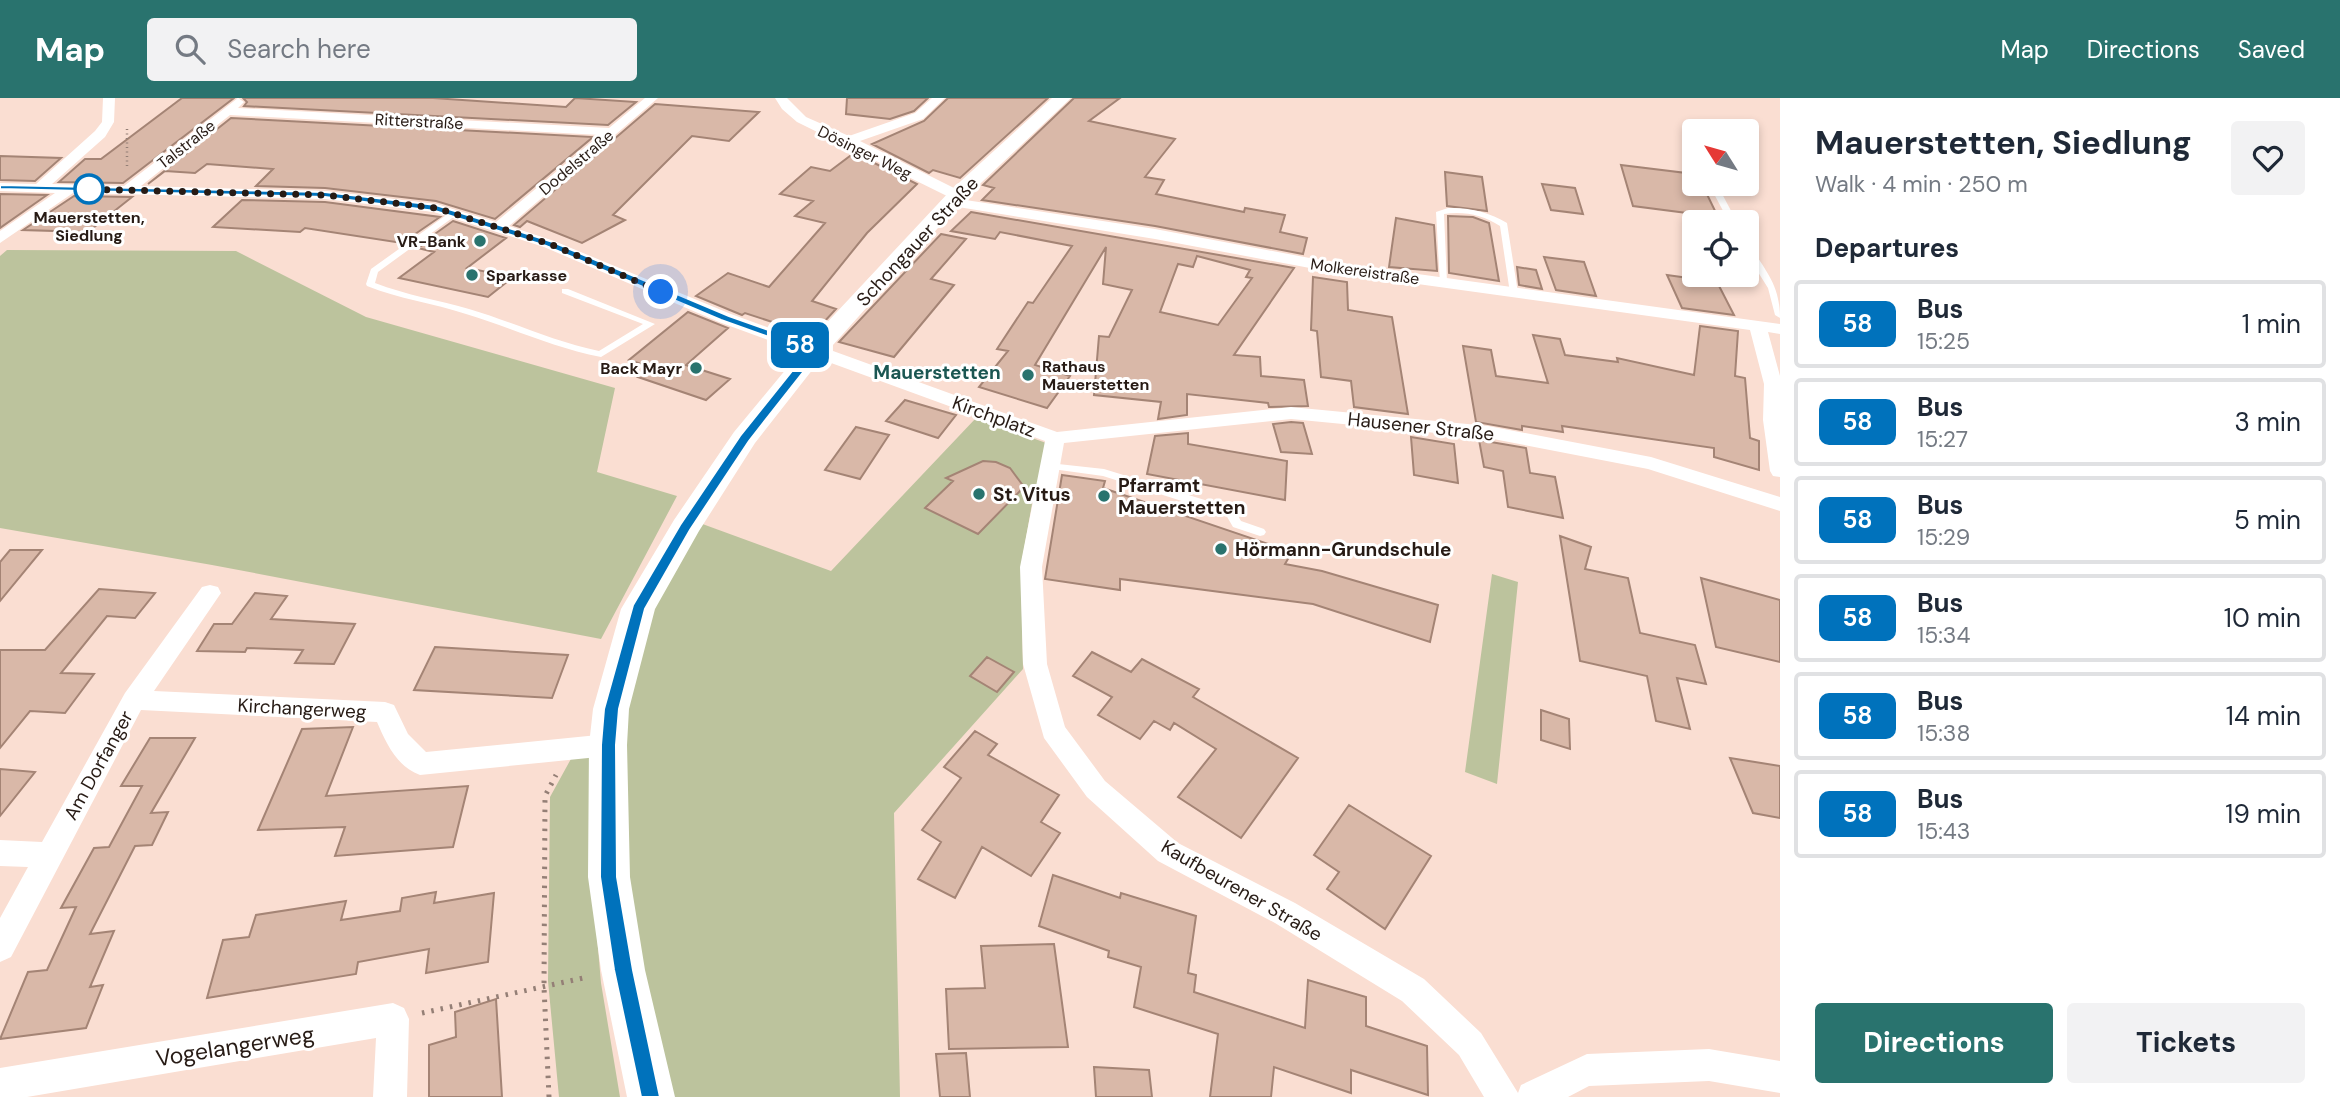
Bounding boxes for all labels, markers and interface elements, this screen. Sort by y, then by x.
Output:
search box [147,18,637,81]
text: Map [35,28,105,71]
icon: search [171,30,209,68]
text: Search here [227,32,371,66]
text: Map [2001,34,2049,65]
text: Directions [2087,34,2200,65]
text: Saved [2238,34,2305,65]
street label: Ritterstraße [374,109,464,134]
street label: Talstraße [153,115,220,174]
north arrow [1682,119,1759,196]
map controls [1682,119,1759,287]
street label: Dösinger Weg [814,121,915,184]
text: Mauerstetten, Siedlung [1815,121,2192,164]
button: heart [2231,121,2305,195]
street label: Dodelstraße [535,125,618,200]
text: Walk · 4 min · 250 m [1815,169,2028,199]
street label: Schongauer Straße [851,171,984,312]
marker: Mauerstetten, Siedlung [74,174,104,204]
place label: Mauerstetten, Siedlung [33,207,145,246]
button: locate [1682,210,1759,287]
place label: VR-Bank [397,231,467,252]
text: Departures [1815,231,1959,265]
marker: VR-Bank [472,233,488,249]
street label: Molkereistraße [1309,253,1421,290]
place label: Sparkasse [486,265,567,286]
marker: Sparkasse [464,267,480,283]
your location [643,274,678,309]
text: Bus [1917,292,1963,326]
text: 1 min [2242,307,2301,341]
text: 58 [1842,308,1873,339]
line badge: 58 [768,322,832,368]
text: 15:25 [1917,326,1970,356]
text: 58 [785,329,815,360]
place label: Rathaus Mauerstetten [1042,356,1149,395]
place label: Back Mayr [600,358,682,379]
marker: Back Mayr [688,360,704,376]
district label: Mauerstetten [873,360,1001,385]
marker: Rathaus Mauerstetten [1020,367,1036,383]
street label: Kirchplatz [949,390,1039,443]
text: Bus [1917,390,1963,424]
text: 3 min [2234,405,2301,439]
street label: Hausener Straße [1346,406,1495,447]
text: 58 [1842,406,1873,437]
text: 15:27 [1917,424,1968,454]
place label: Pfarramt Mauerstetten [1118,473,1245,520]
place label: St. Vitus [993,482,1071,507]
marker: St. Vitus [971,486,987,502]
marker: Pfarramt Mauerstetten [1096,488,1112,504]
text: Bus [1917,488,1963,522]
text: 5 min [2234,503,2301,537]
text: 58 [1842,504,1873,535]
text: 15:29 [1917,522,1970,552]
place label: Hörmann-Grundschule [1235,537,1451,562]
marker: Hörmann-Grundschule [1213,541,1229,557]
text: Bus [1917,586,1963,620]
text: 10 min [2224,601,2301,635]
text: 58 [1842,602,1873,633]
text: 15:34 [1917,620,1970,650]
text: Bus [1917,684,1963,718]
street label: Kirchangerweg [237,693,367,724]
text: 14 min [2226,699,2301,733]
text: 58 [1842,700,1873,731]
street label: Am Dorfanger [58,706,139,824]
text: 15:38 [1917,718,1970,748]
text: Bus [1917,782,1963,816]
text: 19 min [2225,797,2301,831]
text: 58 [1842,798,1873,829]
text: 15:43 [1917,816,1970,846]
street label: Kaufbeurener Straße [1157,834,1327,947]
button: Directions [1815,1003,2053,1083]
button: Tickets [2067,1003,2305,1083]
street label: Vogelangerweg [154,1019,317,1073]

